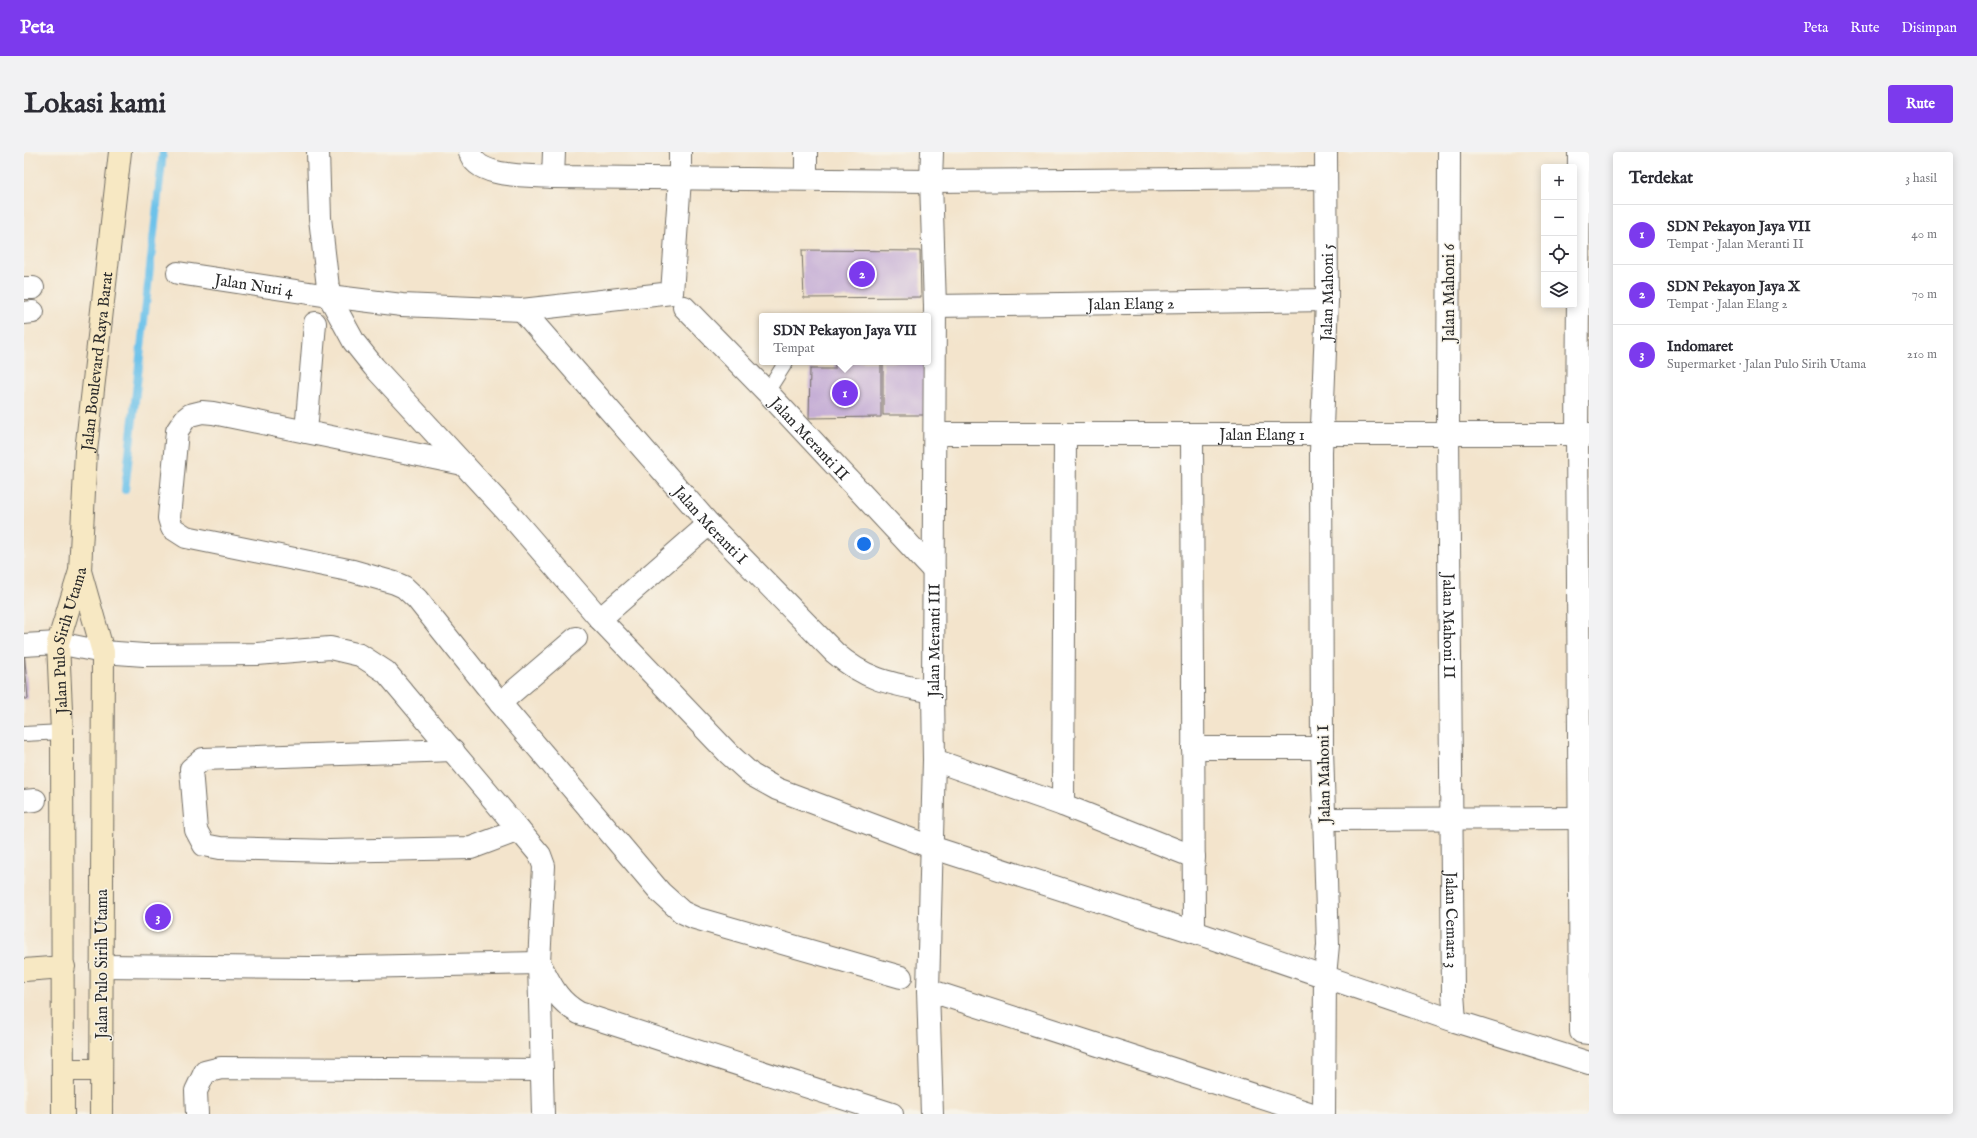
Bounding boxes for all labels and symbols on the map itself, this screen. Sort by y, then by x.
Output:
street label: Jalan Mahoni 5 [1317,243,1339,344]
street label: Jalan Mahoni 6 [1440,244,1460,344]
pin: 2 [849,259,875,289]
street label: Jalan Boulevard Raya Barat [78,270,118,454]
street label: Jalan Nuri 4 [211,270,295,302]
street label: Jalan Elang 2 [1085,294,1175,316]
pin: 1 [832,378,858,408]
street label: Jalan Meranti II [763,392,853,486]
street label: Jalan Elang 1 [1217,426,1305,446]
street label: Jalan Meranti I [667,481,751,570]
your location [854,534,874,554]
street label: Jalan Pulo Sirih Utama [50,567,92,716]
street label: Jalan Mahoni II [1437,571,1458,679]
street label: Jalan Meranti III [925,583,946,699]
street label: Jalan Mahoni I [1314,724,1336,825]
street label: Jalan Cemara 3 [1440,870,1461,968]
street label: Jalan Pulo Sirih Utama [93,889,113,1041]
pin: 3 [145,902,171,932]

